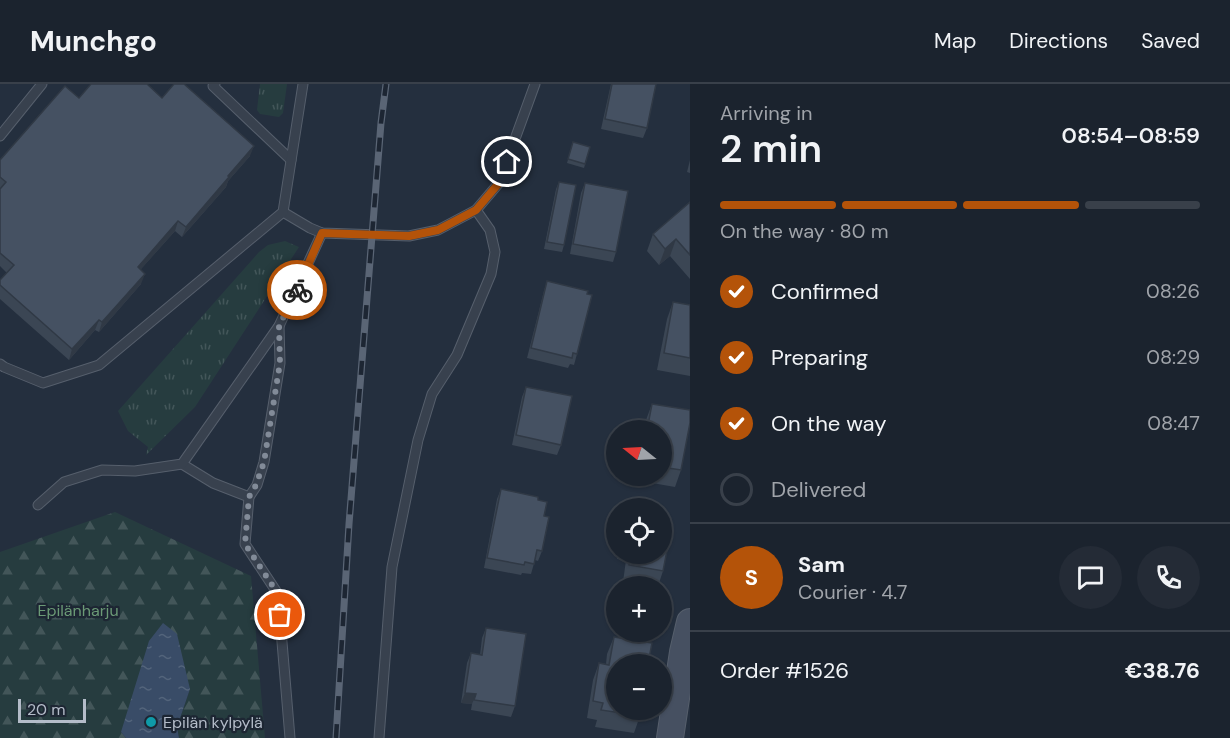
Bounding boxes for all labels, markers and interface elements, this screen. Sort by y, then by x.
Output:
text: Munchgo [30,23,157,60]
text: Map [934,27,976,55]
text: Directions [1009,27,1108,55]
text: Saved [1141,27,1200,55]
text: Arriving in [720,100,812,126]
text: 08:54–08:59 [1062,121,1200,150]
text: 2 min [720,123,822,174]
pin [481,136,532,187]
icon: home [490,145,523,178]
text: On the way · 80 m [720,218,888,244]
courier [267,260,327,320]
icon: bike [281,274,314,307]
icon: check [720,275,753,308]
text: Confirmed [771,277,879,306]
text: 08:26 [1146,278,1200,304]
icon: check [720,341,753,374]
text: Preparing [771,343,868,372]
text: 08:29 [1146,344,1200,370]
icon: check [720,407,753,440]
text: On the way [771,409,886,438]
text: 08:47 [1147,410,1200,436]
north arrow [606,420,672,486]
map controls [606,420,672,720]
text: Delivered [771,475,866,504]
button: locate [606,498,672,564]
button: chat [1059,546,1122,609]
button: phone [1137,546,1200,609]
text: Sam [798,550,845,579]
text: S [745,563,758,592]
button: + [606,576,672,642]
text: Courier · 4.7 [798,579,907,605]
pin [254,589,305,640]
icon: bag [263,598,296,631]
park label: Epilänharju [37,600,119,621]
button: − [606,654,672,720]
text: Order #1526 [720,656,849,685]
text: €38.76 [1125,656,1200,685]
scale bar [18,696,86,724]
text: 20 m [27,699,66,720]
place label: Epilän kylpylä [163,712,263,733]
marker: Epilän kylpylä [144,715,158,729]

